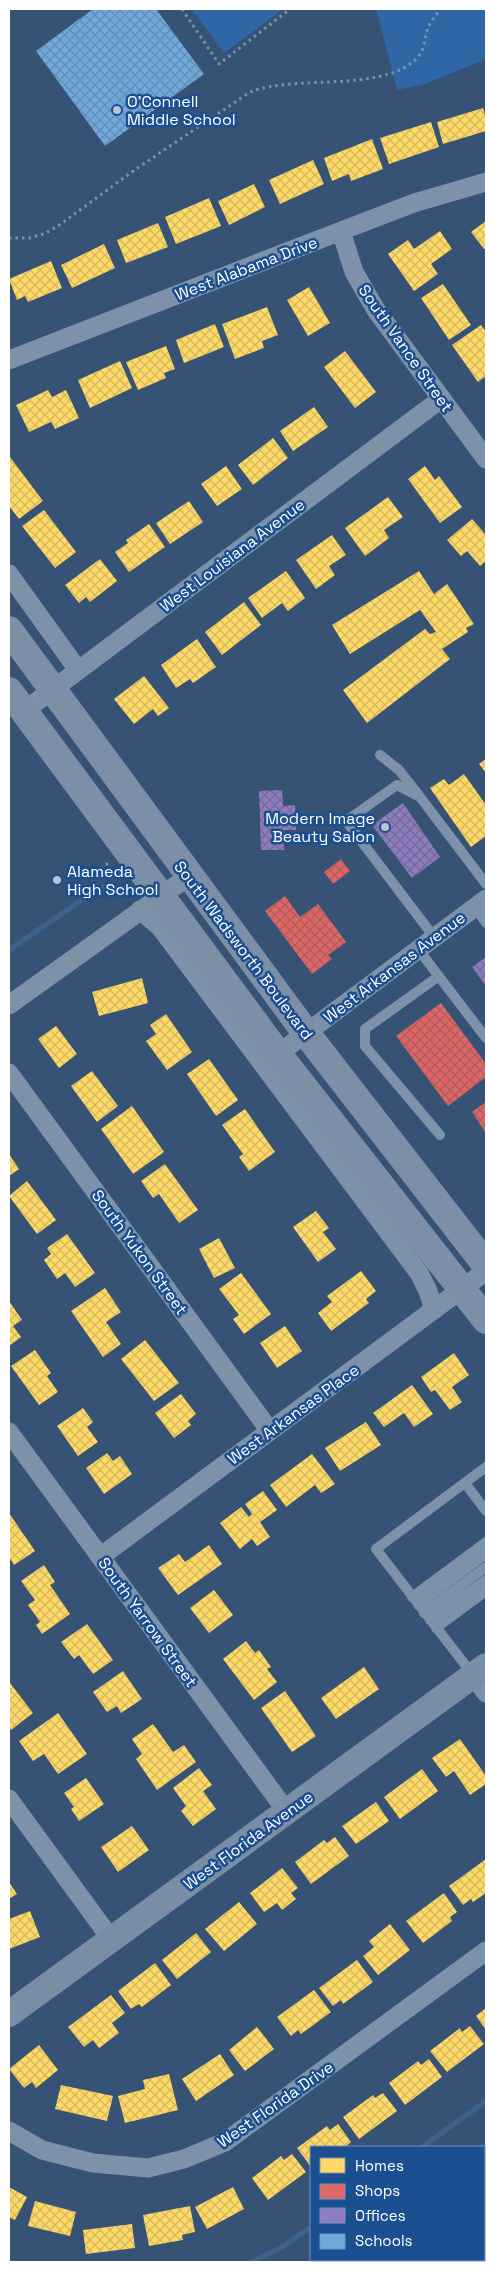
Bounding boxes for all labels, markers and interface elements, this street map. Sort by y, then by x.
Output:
place label: O'Connell Middle School [127,91,236,130]
marker: O'Connell Middle School [111,104,123,116]
street label: West Alabama Drive [172,232,320,305]
street label: South Vance Street [354,280,457,416]
street label: West Louisiana Avenue [156,494,309,617]
place label: Modern Image Beauty Salon [265,808,375,847]
marker: Modern Image Beauty Salon [379,821,391,833]
street label: South Wadsworth Boulevard [169,857,318,1044]
place label: Alameda High School [67,861,158,900]
marker: Alameda High School [51,874,63,886]
street label: West Arkansas Avenue [319,907,470,1028]
street label: South Yukon Street [87,1186,192,1319]
street label: West Arkansas Place [223,1359,363,1469]
street label: South Yarrow Street [93,1553,202,1691]
street label: West Florida Avenue [179,1786,317,1895]
street label: West Florida Drive [213,2056,338,2152]
legend [310,2146,485,2261]
text: Homes [355,2156,404,2175]
text: Shops [355,2181,400,2200]
text: Offices [355,2206,406,2225]
text: Schools [355,2231,413,2250]

